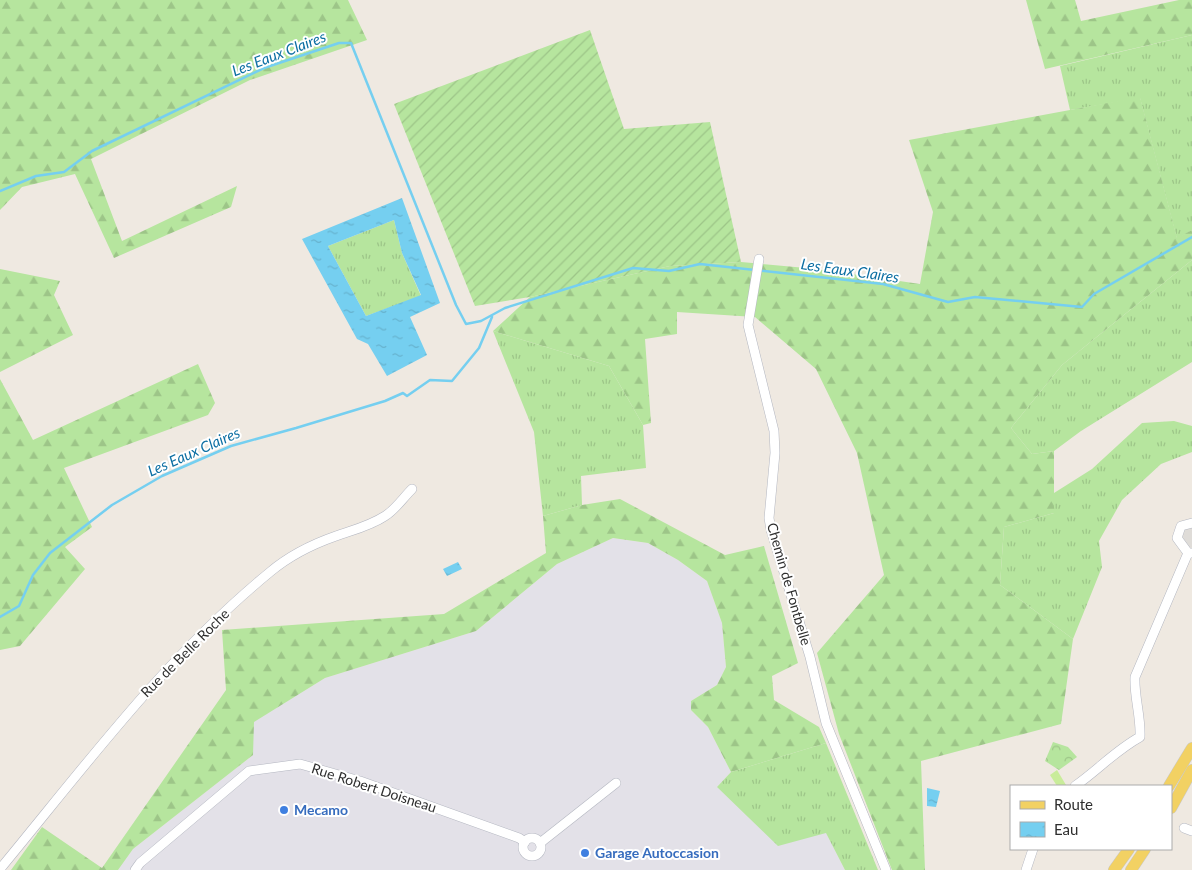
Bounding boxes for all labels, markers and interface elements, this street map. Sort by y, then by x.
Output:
water label: Les Eaux Claires [229,27,328,79]
water label: Les Eaux Claires [800,254,900,286]
water label: Les Eaux Claires [145,423,242,479]
street label: Chemin de Fontbelle [764,521,815,647]
street label: Rue de Belle Roche [137,605,232,700]
street label: Rue Robert Doisneau [310,759,439,816]
legend [1010,785,1172,850]
text: Route [1054,795,1093,813]
place label: Mecamo [294,801,348,818]
marker: Mecamo [278,804,290,816]
text: Eau [1054,820,1078,838]
place label: Garage Autoccasion [595,844,719,861]
marker: Garage Autoccasion [579,847,591,859]

